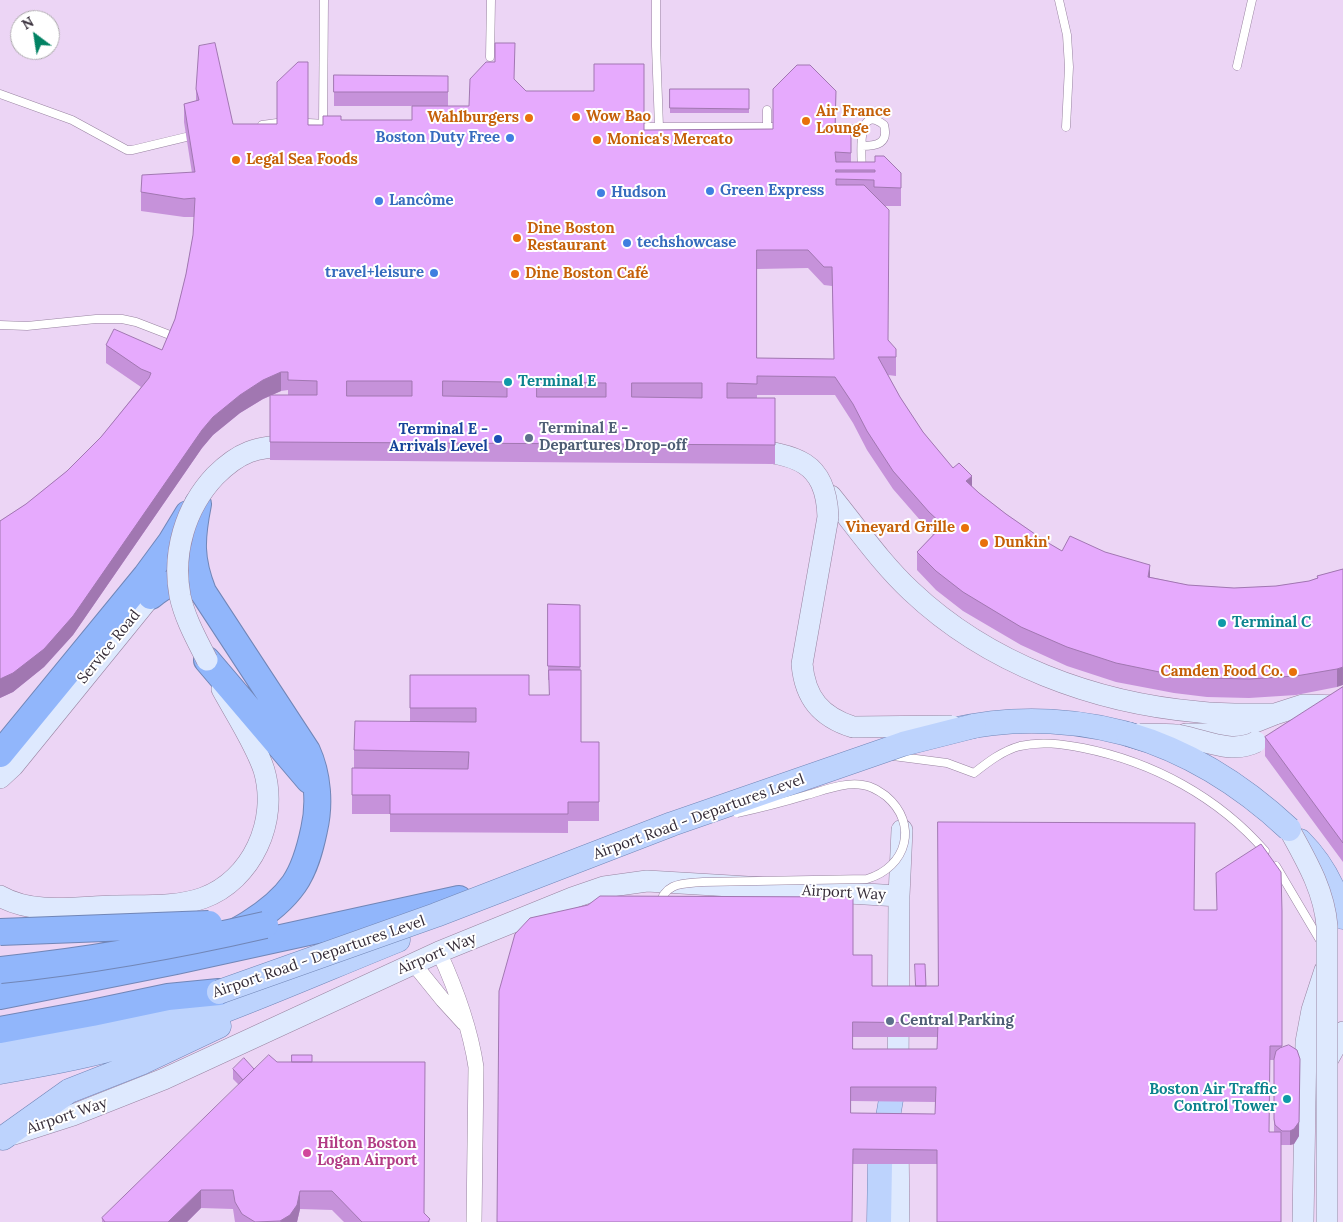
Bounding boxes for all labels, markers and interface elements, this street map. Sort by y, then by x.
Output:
north arrow [10,10,60,60]
text: N [19,13,37,34]
place label: Air France Lounge [816,103,891,138]
place label: Wow Bao [586,108,651,126]
place label: Wahlburgers [427,109,519,127]
marker: Wow Bao [570,111,582,123]
marker: Wahlburgers [523,112,535,124]
marker: Air France Lounge [800,115,812,127]
place label: Boston Duty Free [376,129,500,147]
place label: Monica's Mercato [607,131,733,149]
marker: Boston Duty Free [504,132,516,144]
marker: Monica's Mercato [591,134,603,146]
place label: Legal Sea Foods [246,151,358,169]
marker: Legal Sea Foods [230,154,242,166]
place label: Green Express [720,182,824,200]
place label: Hudson [611,184,666,202]
marker: Green Express [704,185,716,197]
marker: Hudson [595,187,607,199]
place label: Lancôme [389,192,454,210]
marker: Lancôme [373,195,385,207]
place label: Dine Boston Restaurant [527,220,615,255]
marker: Dine Boston Restaurant [511,232,523,244]
place label: techshowcase [637,234,736,252]
marker: techshowcase [621,237,633,249]
place label: travel+leisure [325,264,424,282]
place label: Dine Boston Café [525,265,648,283]
marker: travel+leisure [428,267,440,279]
marker: Dine Boston Café [509,268,521,280]
place label: Terminal E [518,373,596,391]
marker: Terminal E [502,376,514,388]
place label: Terminal E - Departures Drop-off [539,420,687,455]
place label: Terminal E - Arrivals Level [389,421,488,456]
marker: Terminal E - Departures Drop-off [523,432,535,444]
marker: Terminal E - Arrivals Level [492,433,504,445]
place label: Vineyard Grille [846,519,955,537]
marker: Vineyard Grille [959,522,971,534]
place label: Dunkin' [994,534,1050,552]
marker: Dunkin' [978,537,990,549]
street label: Service Road [74,606,144,688]
place label: Terminal C [1232,614,1311,632]
marker: Terminal C [1216,617,1228,629]
place label: Camden Food Co. [1160,663,1283,681]
marker: Camden Food Co. [1287,666,1299,678]
street label: Airport Road - Departures Level [591,770,807,864]
street label: Airport Way [802,882,886,904]
street label: Airport Road - Departures Level [210,912,428,1002]
street label: Airport Way [395,929,479,979]
place label: Central Parking [900,1012,1014,1030]
marker: Central Parking [884,1015,896,1027]
place label: Boston Air Traffic Control Tower [1149,1081,1277,1116]
marker: Boston Air Traffic Control Tower [1281,1093,1293,1105]
street label: Airport Way [24,1094,110,1138]
place label: Hilton Boston Logan Airport [317,1135,417,1170]
marker: Hilton Boston Logan Airport [301,1147,313,1159]

